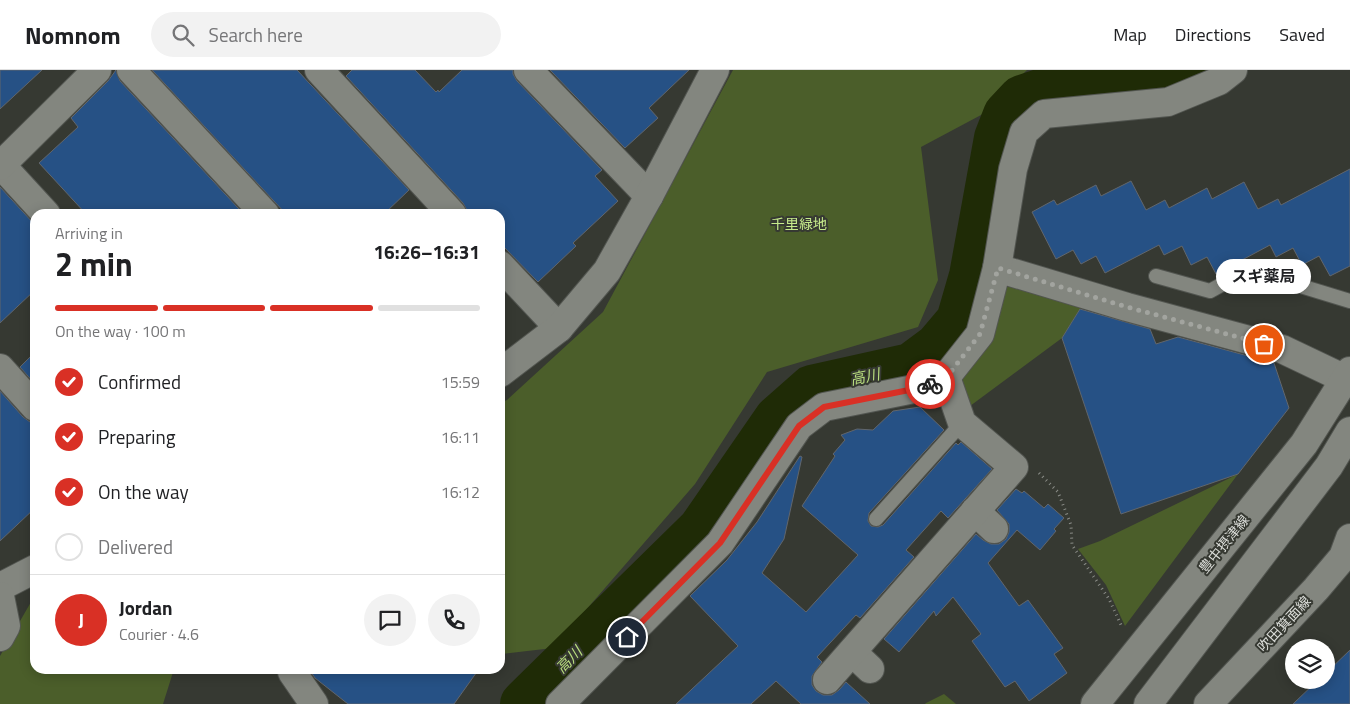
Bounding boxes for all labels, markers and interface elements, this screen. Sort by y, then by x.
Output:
search box [151,12,501,57]
text: Nomnom [25,17,121,53]
text: Search here [209,20,303,49]
icon: search [169,21,197,49]
text: Map [1113,21,1147,48]
text: Directions [1175,21,1251,48]
text: Saved [1279,21,1325,48]
park label: 千里緑地 [771,213,827,234]
text: Arriving in [55,221,123,245]
text: 16:26–16:31 [373,237,480,266]
text: 2 min [55,240,133,288]
callout: スギ薬局 [1216,259,1312,294]
text: スギ薬局 [1231,264,1296,288]
text: On the way · 100 m [55,319,186,343]
pin [1243,323,1285,365]
icon: bag [1250,330,1278,358]
courier [905,359,955,409]
water label: 高川 [848,362,884,391]
text: Confirmed [98,367,181,396]
icon: check [55,368,83,396]
text: 15:59 [441,370,480,394]
icon: bike [916,370,944,398]
text: Preparing [98,422,175,451]
icon: check [55,423,83,451]
text: 16:11 [441,425,480,449]
text: On the way [98,477,189,506]
icon: check [55,478,83,506]
text: 16:12 [441,480,480,504]
street label: 豊中摂津線 [1193,510,1254,577]
text: Delivered [98,532,173,561]
street label: 吹田箕面線 [1252,591,1315,656]
text: Jordan [119,593,172,622]
button: chat [364,594,416,646]
button: phone [428,594,480,646]
text: J [78,605,84,634]
pin [606,616,648,658]
text: Courier · 4.6 [119,622,199,646]
icon: home [613,623,641,651]
water label: 高川 [550,639,589,678]
map controls [1285,639,1335,689]
button: layers [1285,639,1335,689]

